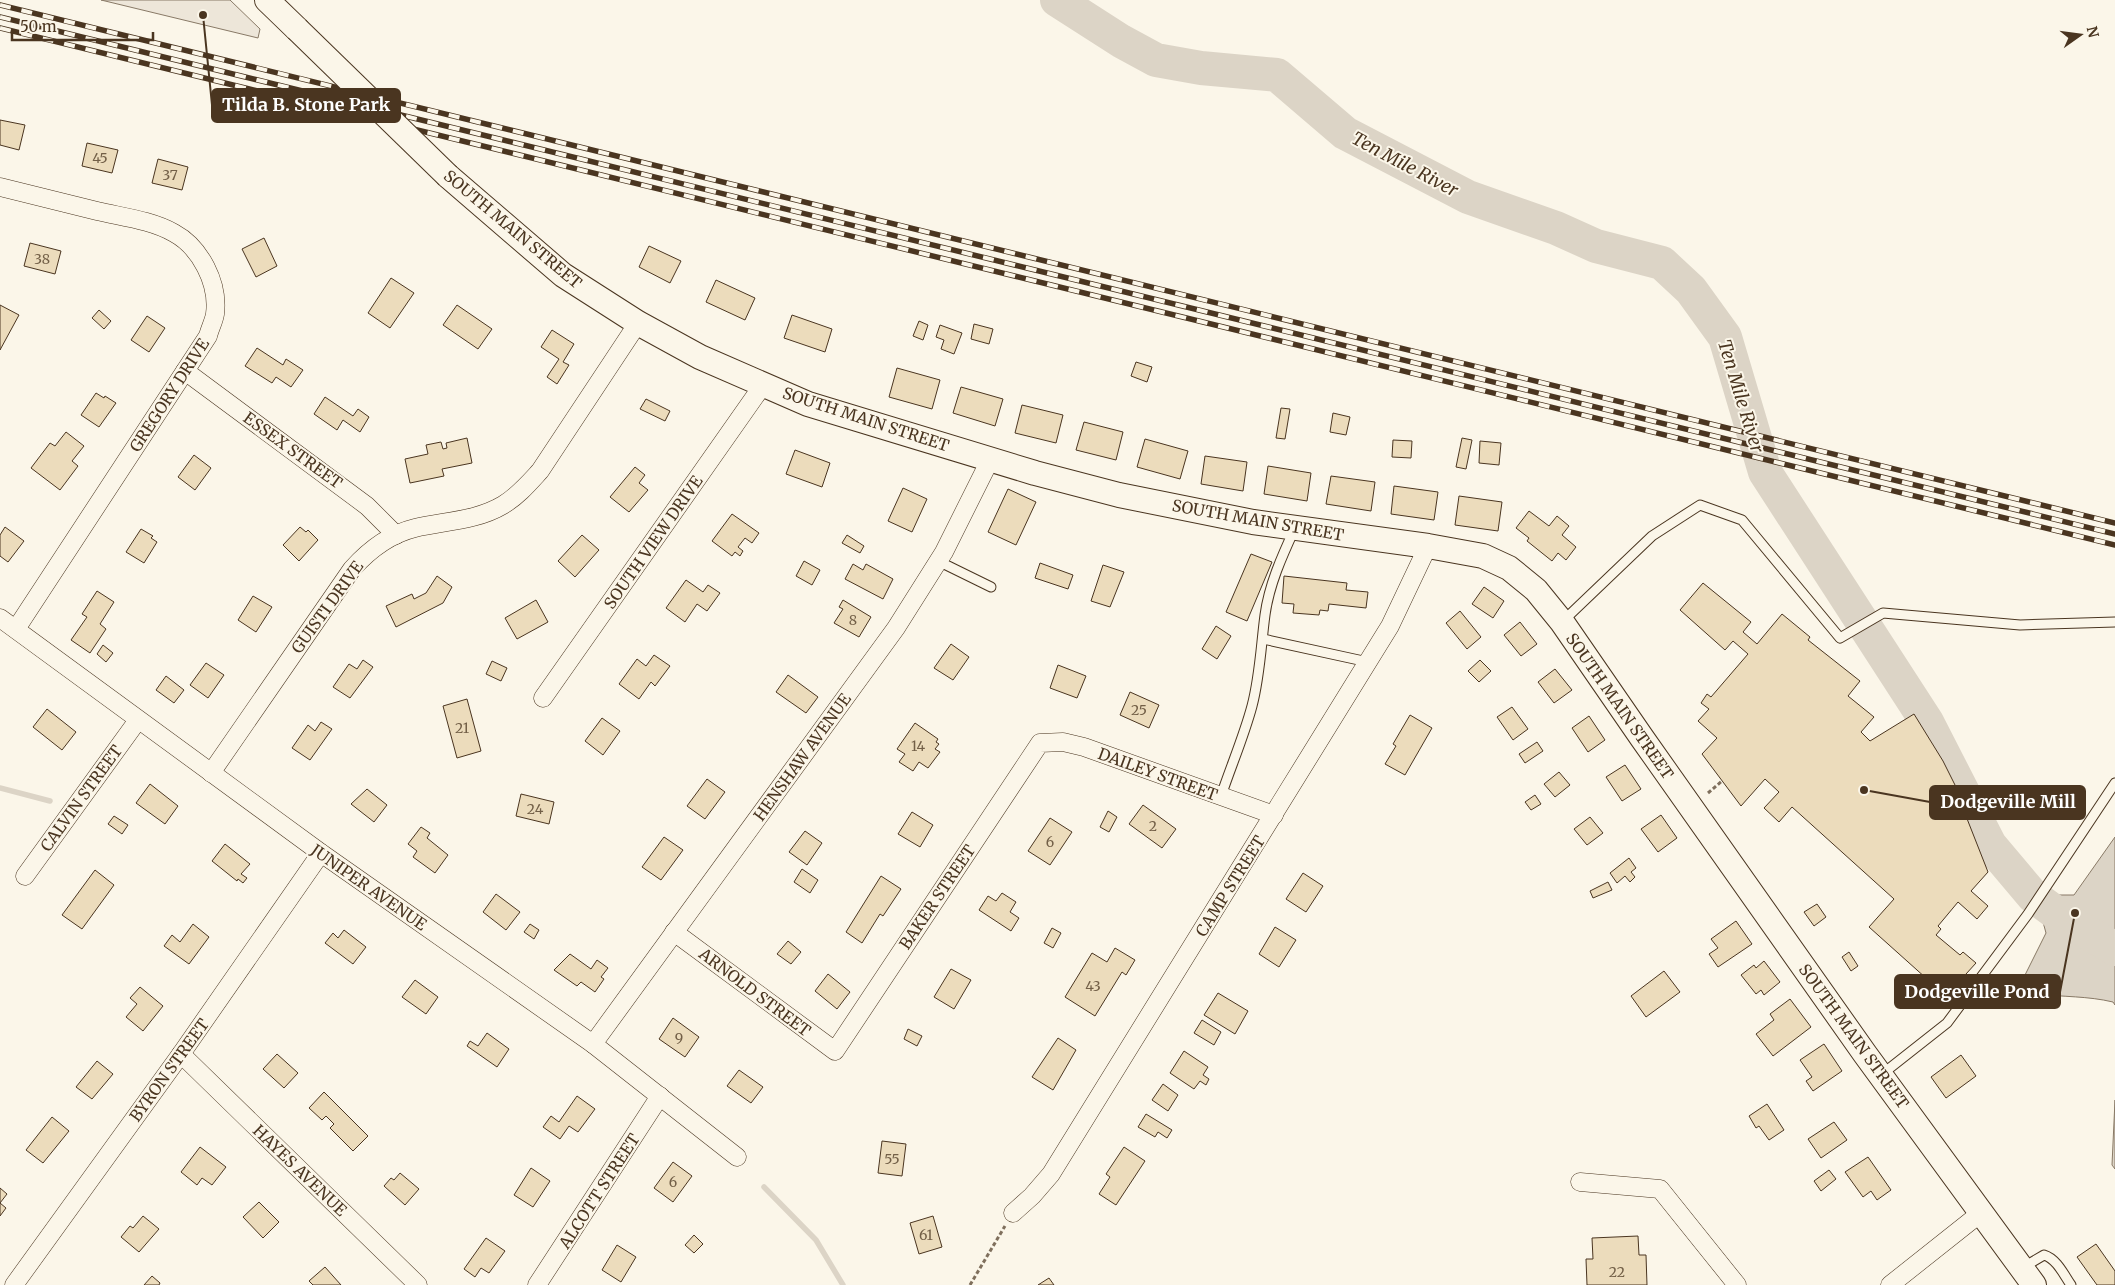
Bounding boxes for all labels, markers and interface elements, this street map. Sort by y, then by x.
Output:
scale bar [12,10,154,42]
north arrow [2055,10,2105,60]
text: 50 m [20,17,57,36]
text: N [2083,24,2103,39]
callout: Tilda B. Stone Park [212,89,400,122]
text: Tilda B. Stone Park [222,93,390,116]
water label: Ten Mile River [1348,126,1463,202]
house number: 45 [92,149,108,167]
street label: SOUTH MAIN STREET [440,165,586,293]
house number: 37 [162,166,178,184]
house number: 38 [34,250,50,268]
street label: GREGORY DRIVE [125,334,214,455]
water label: Ten Mile River [1713,337,1769,456]
street label: SOUTH MAIN STREET [780,383,952,455]
street label: ESSEX STREET [240,407,346,493]
street label: SOUTH VIEW DRIVE [599,471,707,612]
street label: SOUTH MAIN STREET [1171,495,1345,545]
street label: GUISTI DRIVE [287,556,368,657]
house number: 8 [849,611,857,629]
street label: SOUTH MAIN STREET [1562,629,1678,783]
street label: HENSHAW AVENUE [749,689,855,825]
house number: 25 [1131,701,1147,719]
house number: 21 [455,719,469,737]
house number: 14 [911,737,925,755]
street label: CALVIN STREET [36,741,126,855]
street label: DAILEY STREET [1095,743,1221,805]
callout: Dodgeville Mill [1930,786,2085,819]
text: Dodgeville Mill [1940,790,2076,813]
house number: 24 [527,800,544,818]
house number: 2 [1149,817,1157,835]
street label: CAMP STREET [1191,832,1269,940]
house number: 6 [1046,833,1054,851]
street label: JUNIPER AVENUE [306,839,431,935]
street label: BAKER STREET [895,841,979,953]
street label: ARNOLD STREET [694,943,815,1040]
street label: SOUTH MAIN STREET [1795,960,1913,1112]
callout: Dodgeville Pond [1895,975,2060,1008]
house number: 43 [1085,977,1101,995]
text: Dodgeville Pond [1904,980,2050,1003]
street label: BYRON STREET [125,1015,213,1125]
house number: 9 [675,1029,683,1047]
street label: HAYES AVENUE [249,1120,352,1220]
street label: ALCOTT STREET [554,1130,644,1253]
house number: 55 [884,1150,900,1168]
house number: 6 [669,1173,677,1191]
house number: 61 [919,1226,933,1244]
house number: 22 [1609,1263,1625,1281]

